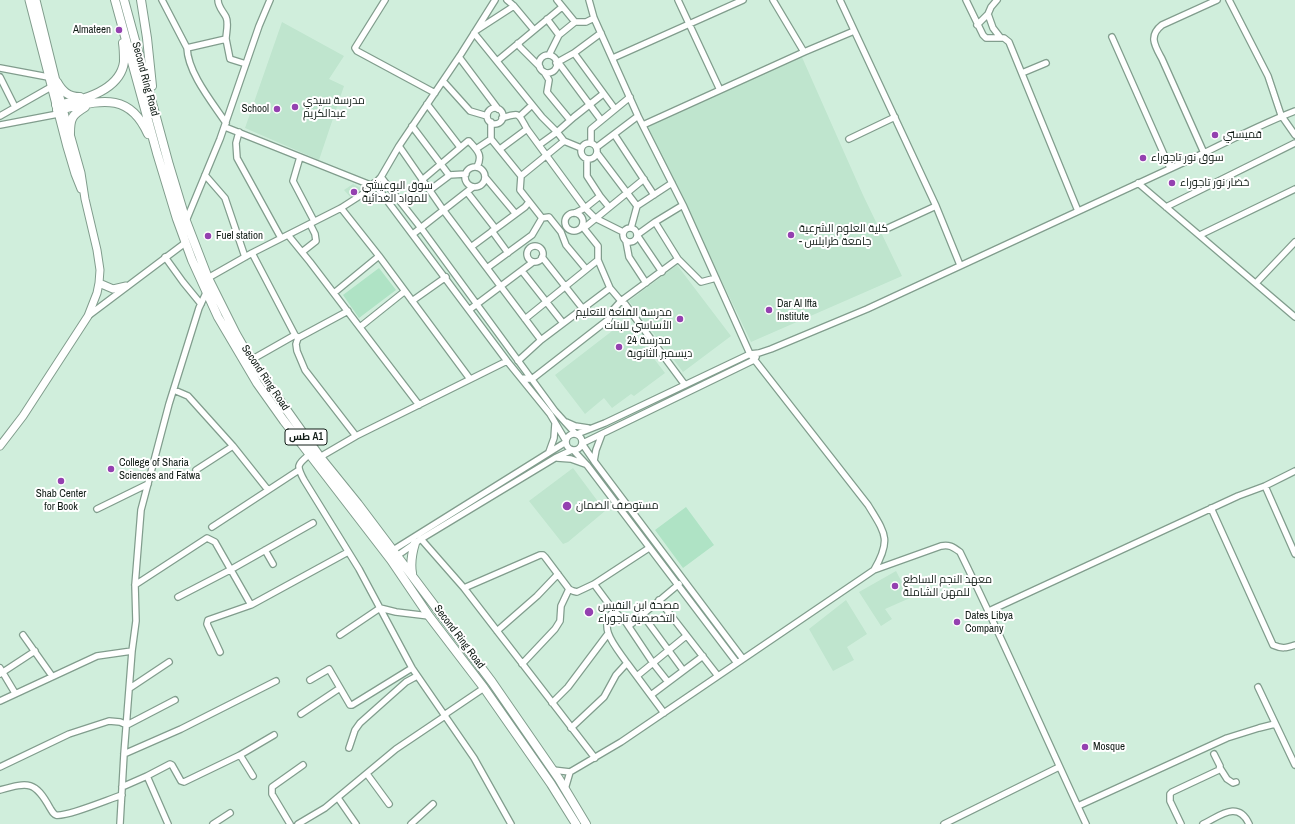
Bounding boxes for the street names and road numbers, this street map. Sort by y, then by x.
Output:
street label: Second Ring Road [129,40,161,118]
street label: Second Ring Road [238,343,292,413]
road number: طس A1 [285,429,327,445]
street label: Second Ring Road [431,603,487,671]

